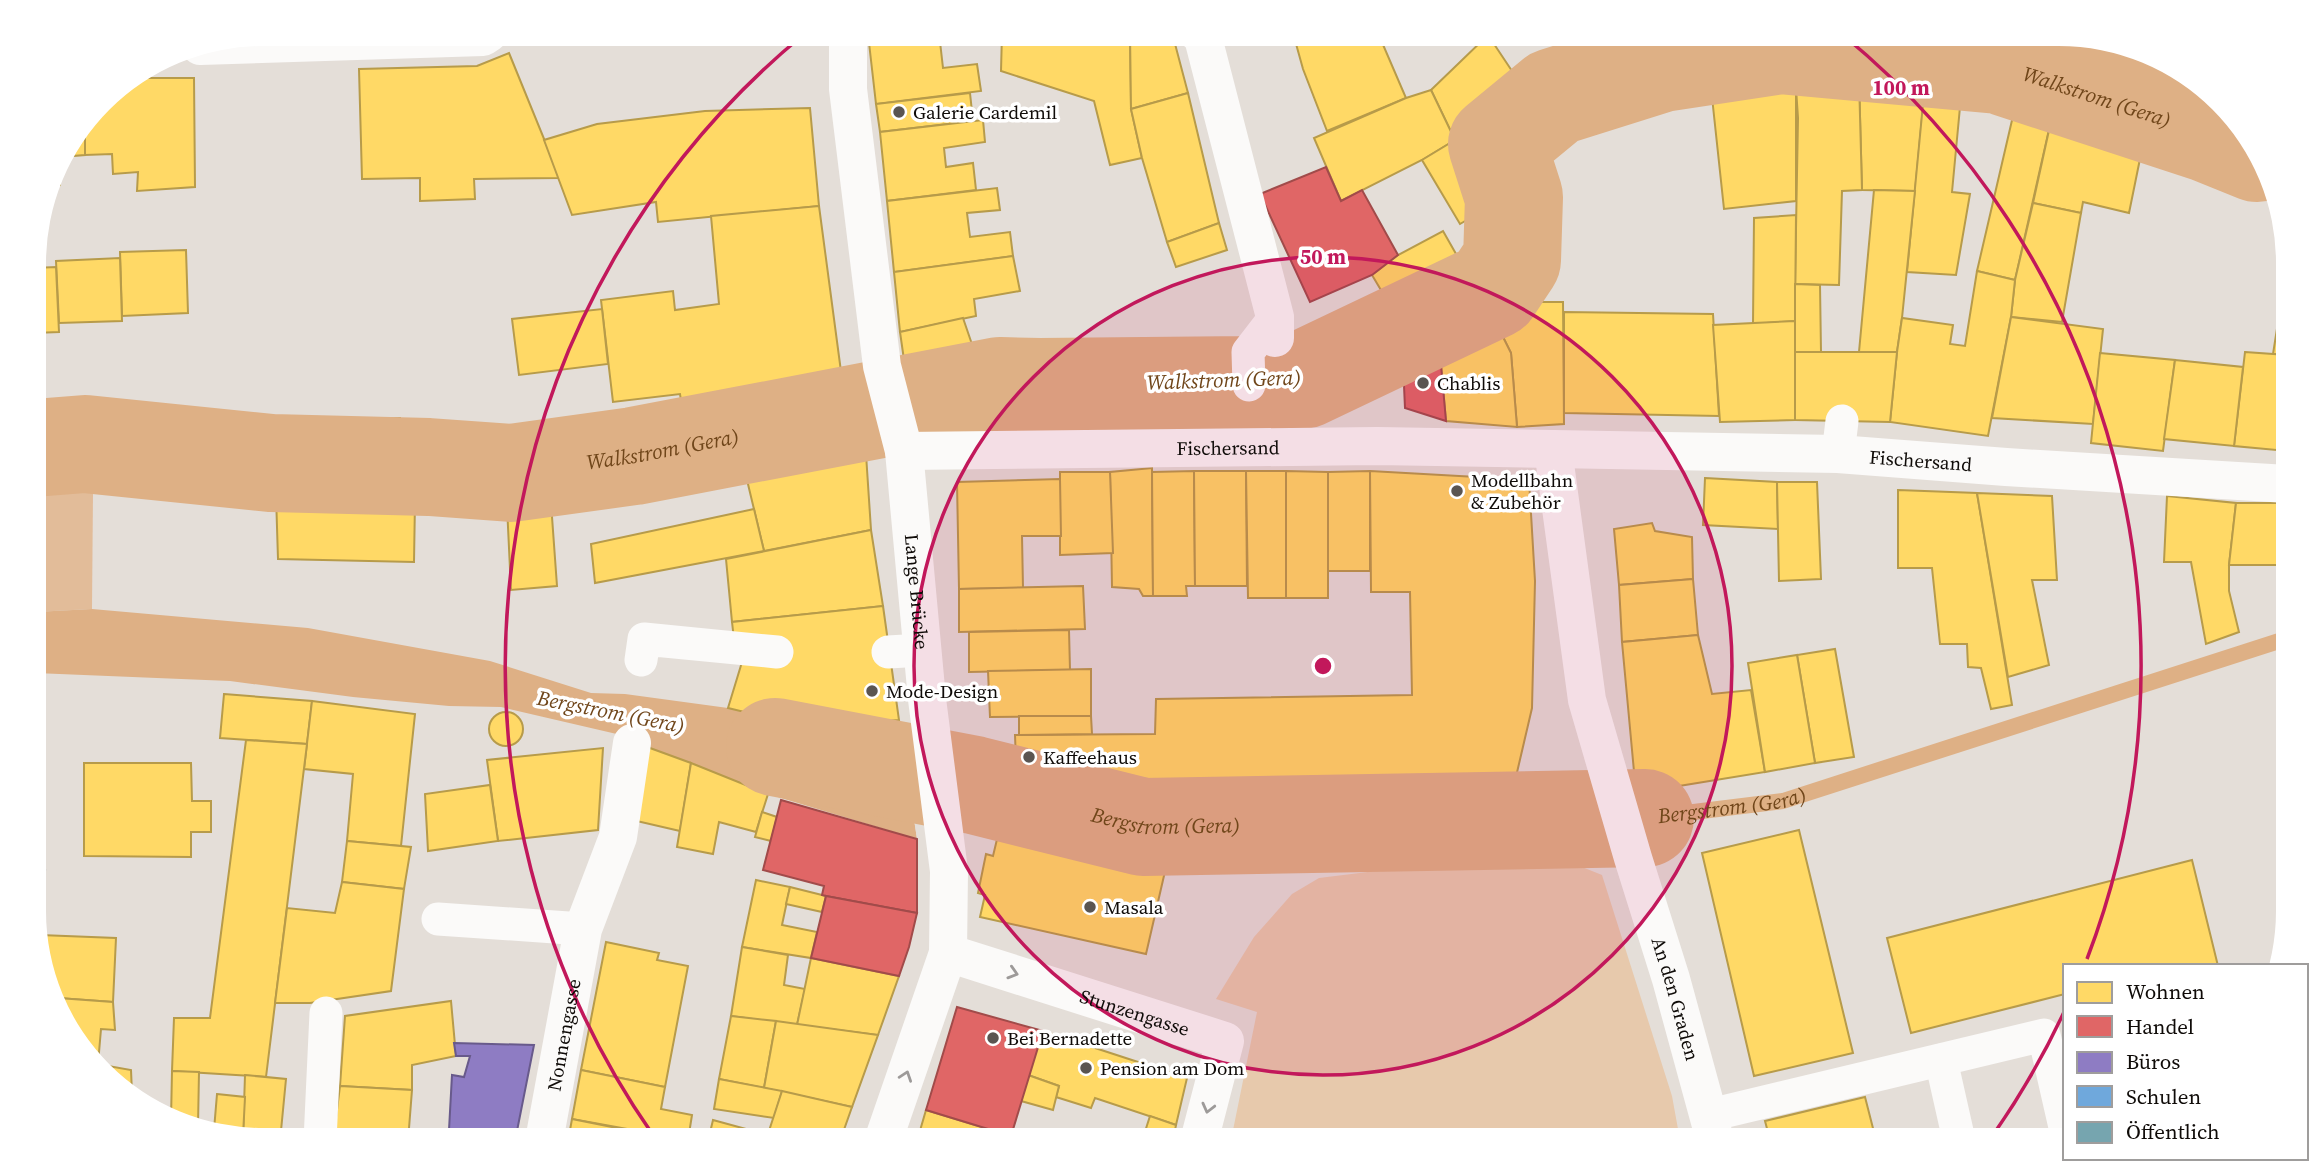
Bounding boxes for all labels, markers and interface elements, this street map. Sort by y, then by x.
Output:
water label: Walkstrom (Gera) [2019,59,2175,134]
text: 100 m [1872,73,1930,102]
place label: Galerie Cardemil [913,99,1057,125]
marker: Galerie Cardemil [891,104,907,120]
text: 50 m [1300,242,1346,271]
water label: Walkstrom (Gera) [1146,362,1302,397]
place label: Chablis [1437,370,1500,396]
marker: Chablis [1415,375,1431,391]
water label: Walkstrom (Gera) [584,421,742,476]
street label: Fischersand [1176,434,1280,461]
street label: Fischersand [1868,443,1973,477]
place label: Modellbahn & Zubehör [1471,467,1573,515]
marker: Modellbahn & Zubehör [1449,483,1465,499]
street label: Lange Brücke [899,533,935,650]
centre of rings [1311,654,1335,678]
place label: Mode-Design [886,678,998,704]
water label: Bergstrom (Gera) [534,683,688,740]
marker: Mode-Design [864,683,880,699]
place label: Kaffeehaus [1043,744,1137,770]
marker: Kaffeehaus [1021,749,1037,765]
water label: Bergstrom (Gera) [1655,779,1810,830]
water label: Bergstrom (Gera) [1087,799,1241,841]
place label: Masala [1104,894,1164,920]
marker: Masala [1082,899,1098,915]
street label: An den Graden [1646,934,1706,1064]
legend [2063,964,2308,1160]
one-way arrow [1007,965,1019,980]
street label: Nonnengasse [540,976,587,1093]
text: Wohnen [2126,977,2205,1006]
street label: Stunzengasse [1077,983,1193,1042]
text: Handel [2126,1012,2194,1041]
place label: Bei Bernadette [1007,1025,1132,1051]
marker: Bei Bernadette [985,1030,1001,1046]
text: Büros [2126,1047,2180,1076]
place label: Pension am Dom [1100,1055,1244,1081]
marker: Pension am Dom [1078,1060,1094,1076]
one-way arrow [898,1070,912,1083]
text: Schulen [2126,1082,2201,1111]
one-way arrow [1202,1101,1216,1113]
text: Öffentlich [2126,1117,2220,1146]

